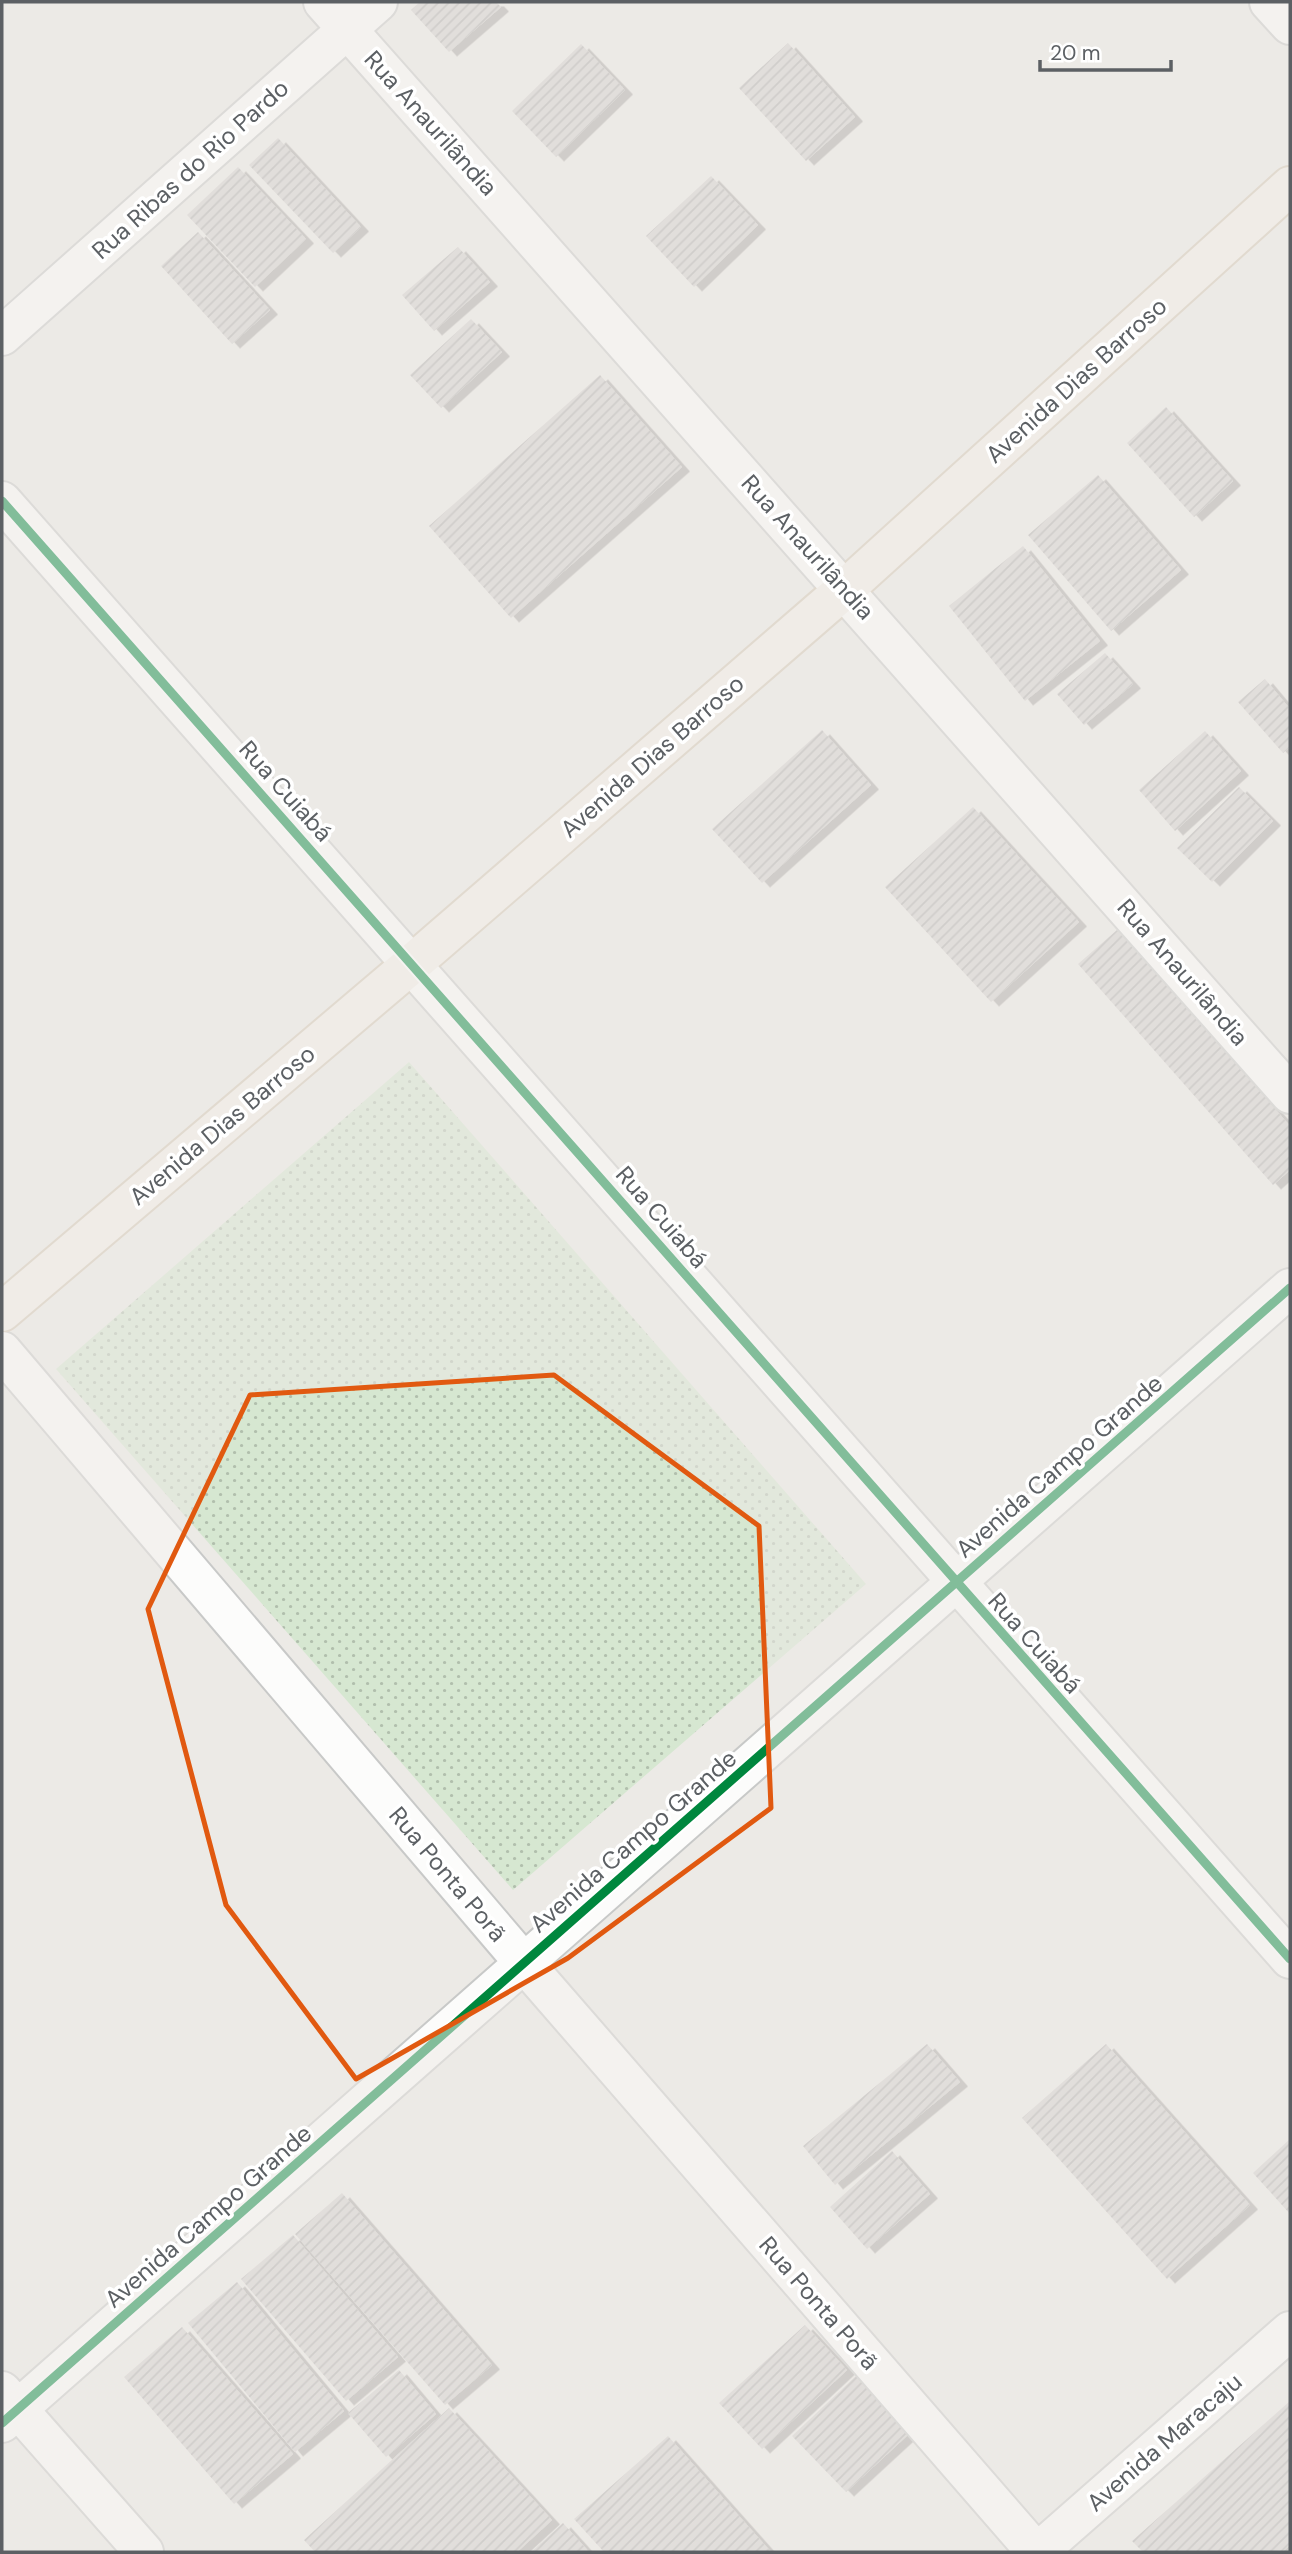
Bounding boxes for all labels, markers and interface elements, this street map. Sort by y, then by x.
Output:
scale bar [1040,28,1171,72]
text: 20 m [1050,39,1101,67]
street label: Rua Anaurilândia [358,44,504,202]
street label: Rua Ribas do Rio Pardo [85,72,295,266]
street label: Avenida Dias Barroso [979,290,1173,470]
street label: Rua Anaurilândia [735,468,881,626]
street label: Avenida Dias Barroso [554,668,750,844]
street label: Rua Cuiabá [233,734,339,848]
street label: Rua Anaurilândia [1111,892,1255,1052]
street label: Avenida Dias Barroso [123,1038,321,1212]
street label: Rua Cuiabá [609,1160,715,1274]
street label: Avenida Campo Grande [949,1368,1169,1564]
street label: Rua Cuiabá [982,1586,1088,1700]
street label: Avenida Campo Grande [523,1743,743,1939]
street label: Rua Ponta Porã [382,1800,514,1948]
street label: Avenida Campo Grande [98,2118,318,2314]
street label: Rua Ponta Porã [753,2230,885,2376]
street label: Avenida Maracaju [1080,2366,1248,2518]

